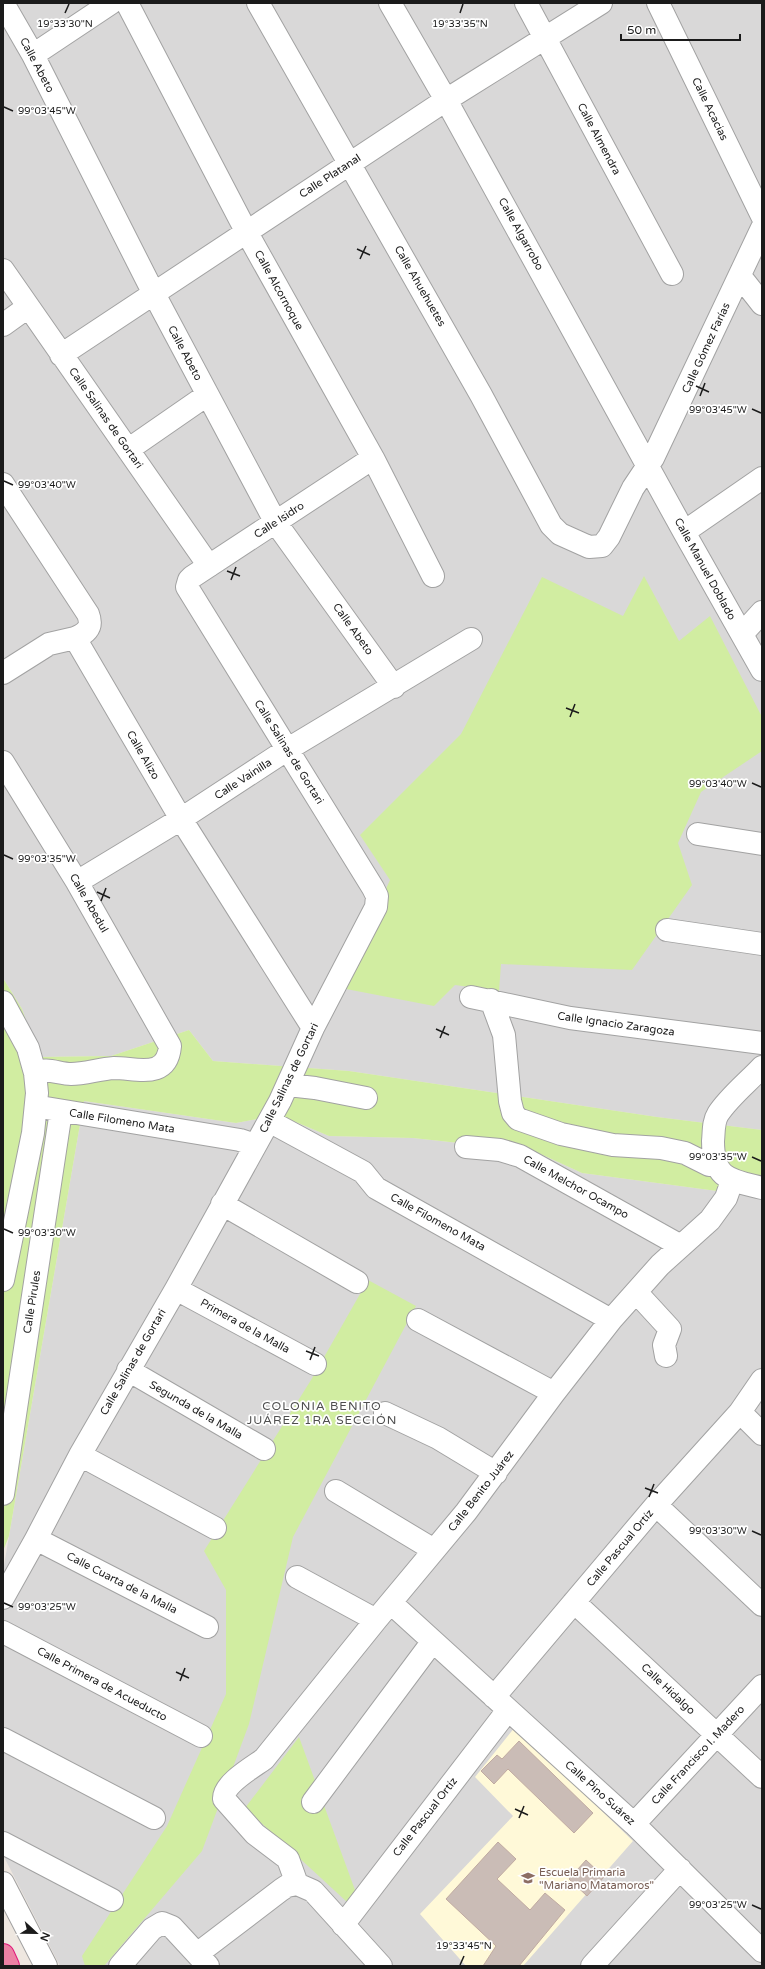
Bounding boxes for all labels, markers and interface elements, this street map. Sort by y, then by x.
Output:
scale bar [621,16,740,42]
text: 19°33'30"N [37,18,93,30]
text: 19°33'35"N [432,18,488,30]
text: 50 m [627,23,656,37]
street label: Calle Abeto [17,35,57,95]
street label: Calle Acacias [689,75,731,143]
street label: Calle Almendra [575,101,623,177]
text: 99°03'45"W [18,105,76,117]
street label: Calle Platanal [297,151,363,201]
street label: Calle Algarrobo [496,195,546,273]
street label: Calle Ahuehuetes [392,243,448,329]
street label: Calle Alcornoque [252,248,306,332]
street label: Calle Gómez Farías [679,301,733,395]
street label: Calle Abeto [165,323,205,383]
street label: Calle Salinas de Gortari [66,365,146,471]
text: 99°03'45"W [689,404,747,416]
text: 99°03'40"W [18,479,76,491]
street label: Calle Isidro [252,499,307,541]
street label: Calle Manuel Doblado [672,516,739,623]
street label: Calle Abeto [330,601,376,658]
street label: Calle Salinas de Gortari [252,697,326,807]
street label: Calle Alizo [124,728,162,782]
street label: Calle Vainilla [212,756,274,802]
text: 99°03'40"W [689,778,747,790]
text: 99°03'35"W [18,853,76,865]
street label: Calle Abedul [67,871,111,935]
street label: Calle Ignacio Zaragoza [557,1009,675,1039]
street label: Calle Salinas de Gortari [257,1021,321,1135]
street label: Calle Filomeno Mata [68,1106,176,1136]
text: 99°03'35"W [689,1151,747,1163]
street label: Calle Melchor Ocampo [521,1153,631,1222]
street label: Calle Filomeno Mata [388,1190,488,1254]
text: 99°03'30"W [18,1227,76,1239]
street label: Calle Pirules [21,1270,43,1334]
street label: Primera de la Malla [198,1296,292,1356]
street label: Calle Salinas de Gortari [97,1307,169,1417]
street label: Segunda de la Malla [147,1378,245,1442]
district label: COLONIA BENITO JUÁREZ 1RA SECCIÓN [247,1399,397,1427]
street label: Calle Benito Juárez [445,1448,517,1534]
street label: Calle Pascual Ortíz [584,1506,656,1589]
text: 99°03'30"W [689,1525,747,1537]
street label: Calle Cuarta de la Malla [64,1549,180,1617]
text: 99°03'25"W [18,1601,76,1613]
street label: Calle Primera de Acueducto [35,1644,170,1724]
street label: Calle Hidalgo [638,1661,698,1717]
street label: Calle Francisco I. Madero [649,1703,748,1807]
street label: Calle Pino Suárez [562,1758,638,1828]
street label: Calle Pascual Ortíz [390,1774,460,1859]
place label: Escuela Primaria "Mariano Matamoros" [539,1866,654,1892]
school or university icon: Escuela Primaria "Mariano Matamoros" [520,1870,536,1886]
text: 99°03'25"W [689,1899,747,1911]
north arrow [16,1913,56,1953]
text: N [37,1930,52,1943]
text: 19°33'45"N [436,1940,492,1952]

